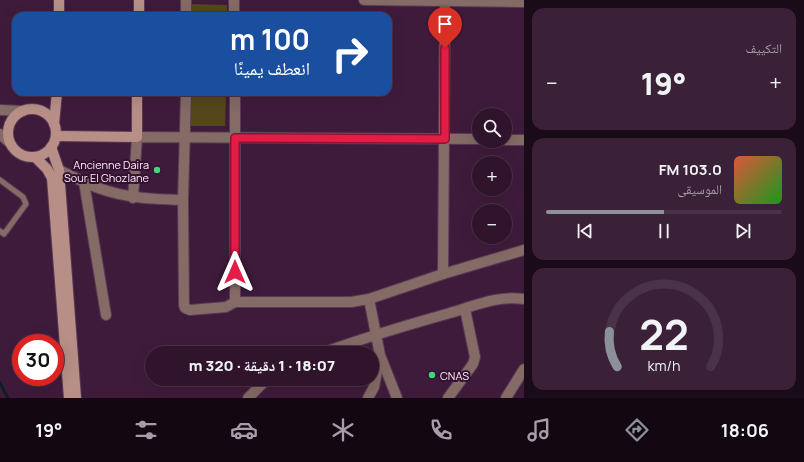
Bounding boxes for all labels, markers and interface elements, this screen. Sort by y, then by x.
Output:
pin [428,7.0,462,48]
icon: arrive [434,13,456,35]
text: 100 m [230,20,310,58]
icon: right [324,28,376,80]
text: التكييف [746,39,782,57]
text: انعطف يمينًا [234,56,310,80]
text: 19° [641,63,686,104]
text: − [546,68,558,98]
text: + [769,68,782,98]
map controls [472,108,512,244]
button: search [472,108,512,148]
button: + [472,156,512,196]
place label: Ancienne Daira Sour El Ghozlane [64,157,150,185]
text: 103.0 FM [659,159,722,180]
marker: Ancienne Daira Sour El Ghozlane [152,165,162,175]
text: الموسيقى [678,180,722,198]
button: − [472,204,512,244]
icon: previous [574,220,596,242]
icon: pause [653,220,675,242]
icon: next [732,220,754,242]
position arrow [214,251,256,293]
text: 22 [639,306,689,362]
speed limit sign: 30 [12,334,64,386]
text: 18:07 · 1 دقيقة · 320 m [189,355,335,376]
text: km/h [647,356,681,375]
place label: CNAS [440,368,469,383]
marker: CNAS [427,370,437,380]
icon: filters [132,416,160,444]
icon: car [230,416,258,444]
icon: climate [329,416,357,444]
icon: phone [427,416,455,444]
icon: music [525,416,553,444]
icon: directions [623,416,651,444]
text: 19° [35,418,62,442]
text: 18:06 [721,418,769,442]

